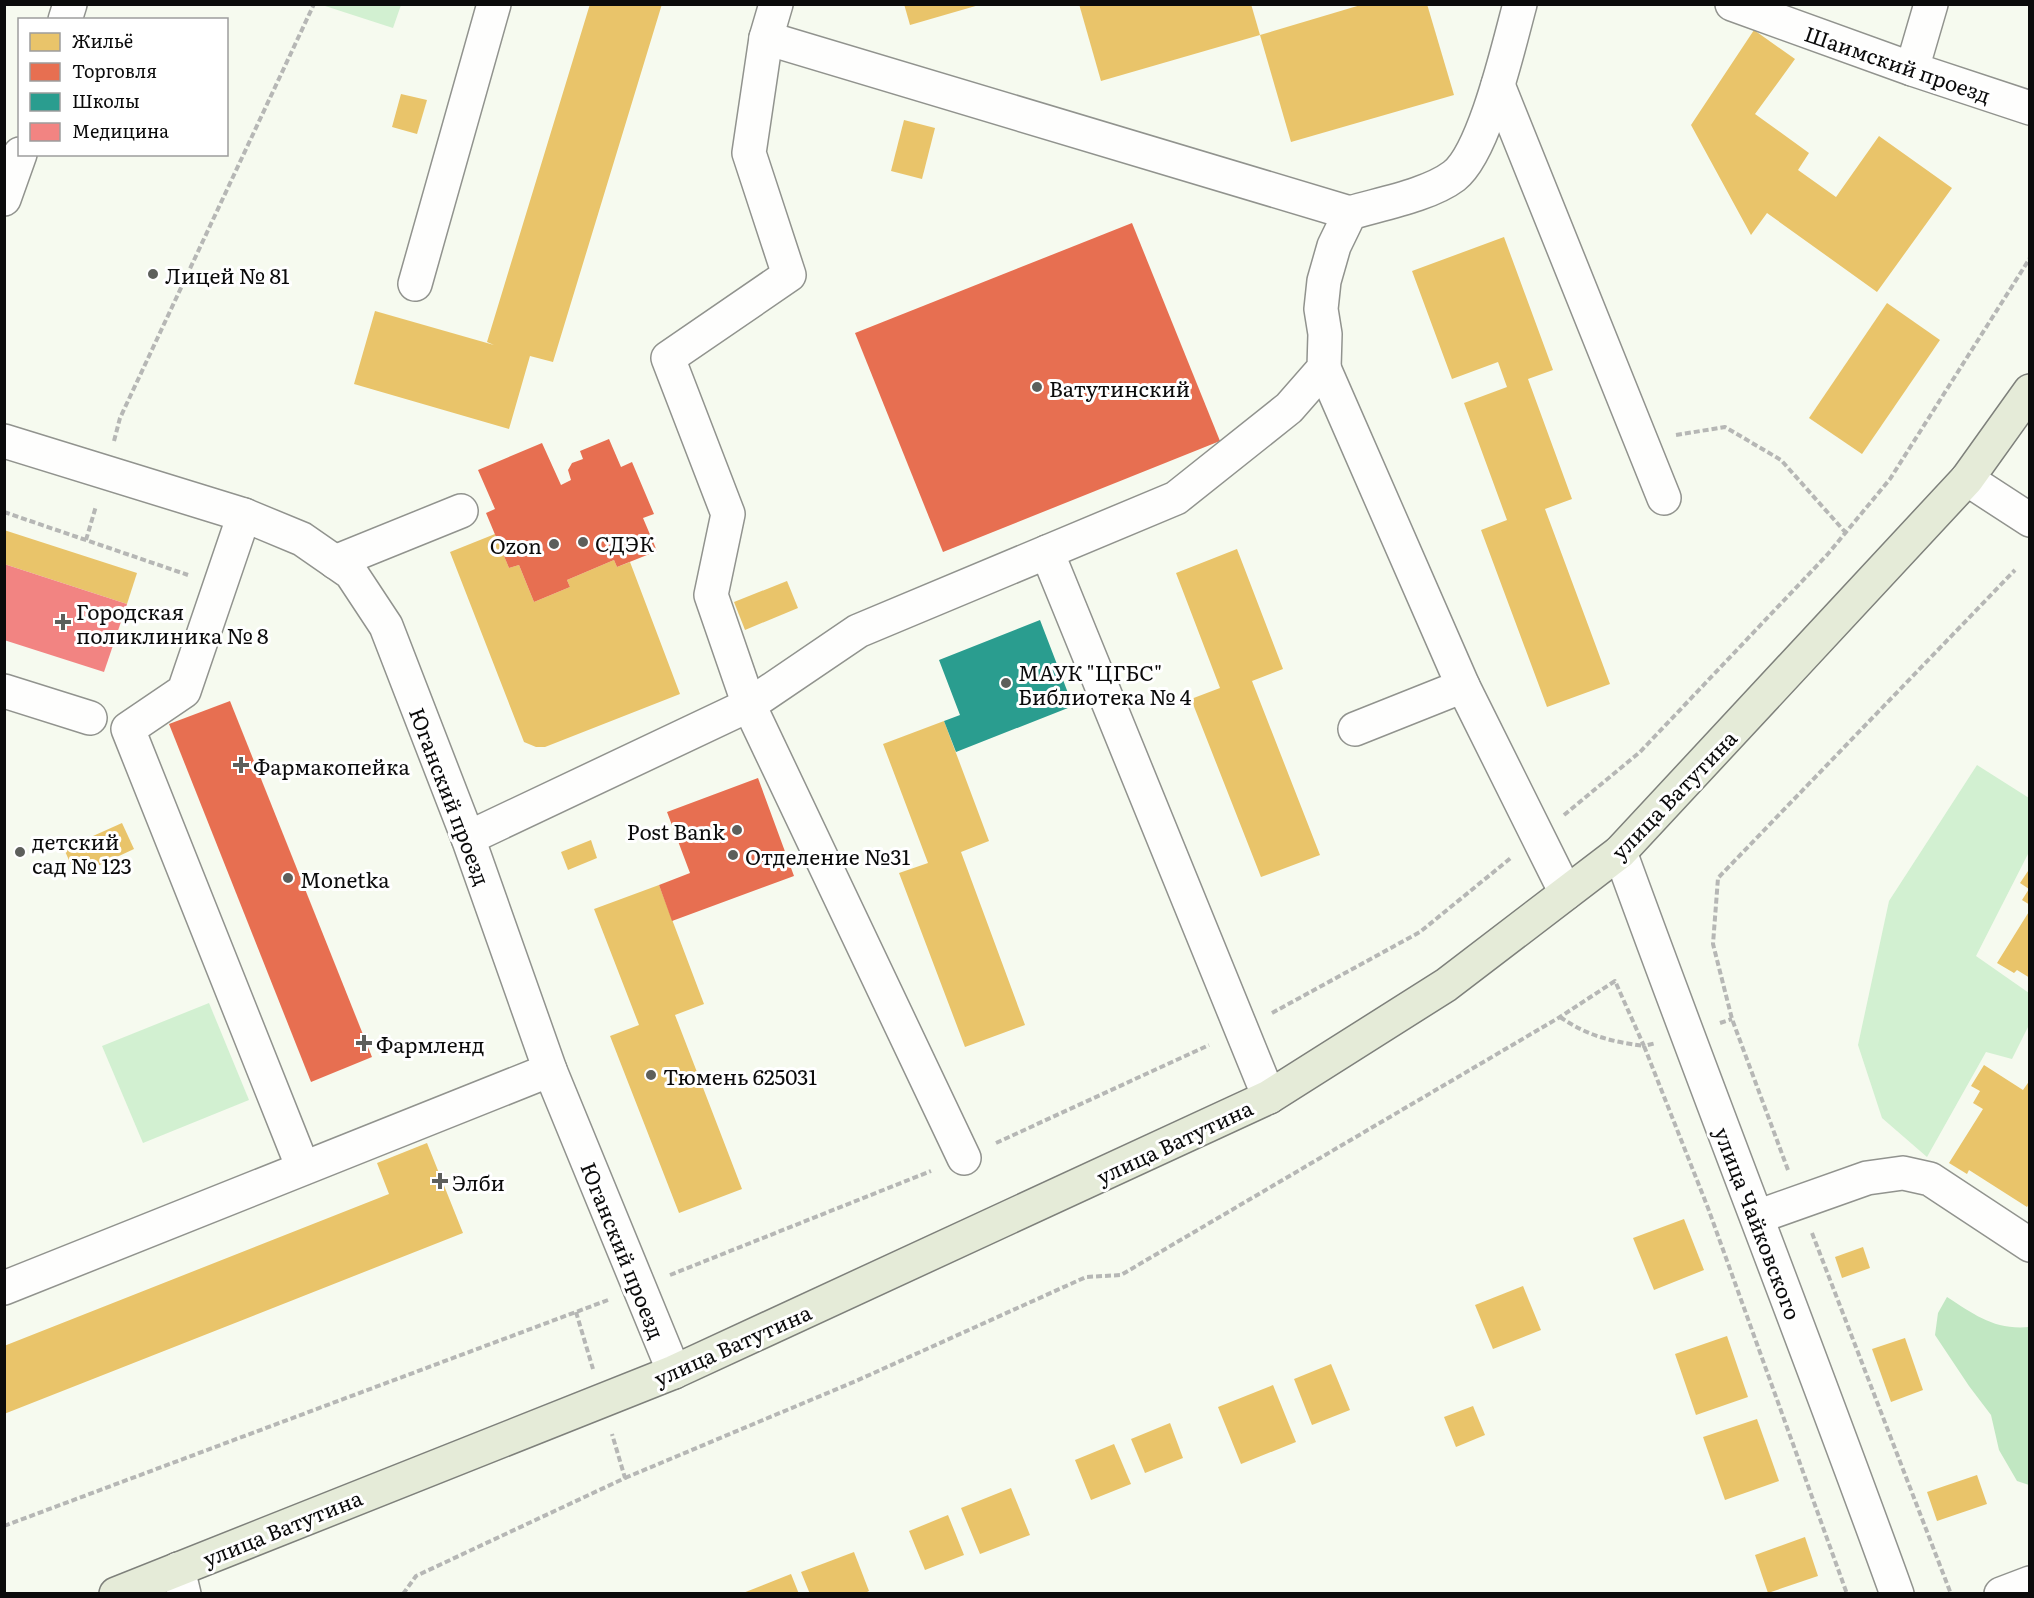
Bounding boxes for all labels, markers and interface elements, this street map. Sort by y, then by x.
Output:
street label: Шаимский проезд [1801,17,1995,109]
legend [18,18,228,156]
text: Жильё [72,27,133,54]
text: Торговля [72,57,157,84]
text: Школы [72,87,140,114]
text: Медицина [72,117,169,144]
place label: Лицей № 81 [165,259,290,290]
marker: Лицей № 81 [146,267,160,281]
place label: Ватутинский [1049,372,1190,403]
marker: Ватутинский [1030,380,1044,394]
place label: СДЭК [595,527,655,558]
place label: Ozon [490,529,542,560]
marker: СДЭК [576,535,590,549]
marker: Ozon [547,537,561,551]
place label: Городская поликлиника № 8 [76,595,269,650]
marker: Городская поликлиника № 8 [54,613,72,631]
place label: МАУК "ЦГБС" Библиотека № 4 [1018,656,1192,711]
marker: МАУК "ЦГБС" Библиотека № 4 [999,676,1013,690]
street label: Юганский проезд [403,703,499,889]
street label: улица Ватутина [1603,722,1744,866]
place label: Фармакопейка [253,750,411,781]
marker: Фармакопейка [234,758,248,772]
place label: Post Bank [627,815,725,846]
marker: Post Bank [730,823,744,837]
place label: детский сад № 123 [32,825,132,880]
place label: Отделение №31 [745,840,911,871]
marker: детский сад № 123 [13,845,27,859]
marker: Отделение №31 [726,848,740,862]
place label: Monetka [300,863,390,894]
marker: Monetka [281,871,295,885]
place label: Фармленд [376,1028,484,1059]
marker: Фармленд [357,1036,371,1050]
place label: Тюмень 625031 [663,1060,817,1091]
marker: Тюмень 625031 [644,1068,658,1082]
street label: улица Ватутина [1091,1091,1258,1191]
street label: улица Чайковского [1708,1122,1810,1324]
street label: Юганский проезд [574,1157,674,1343]
place label: Элби [452,1166,505,1197]
marker: Элби [433,1174,447,1188]
street label: улица Ватутина [648,1295,816,1393]
street label: улица Ватутина [198,1481,367,1573]

